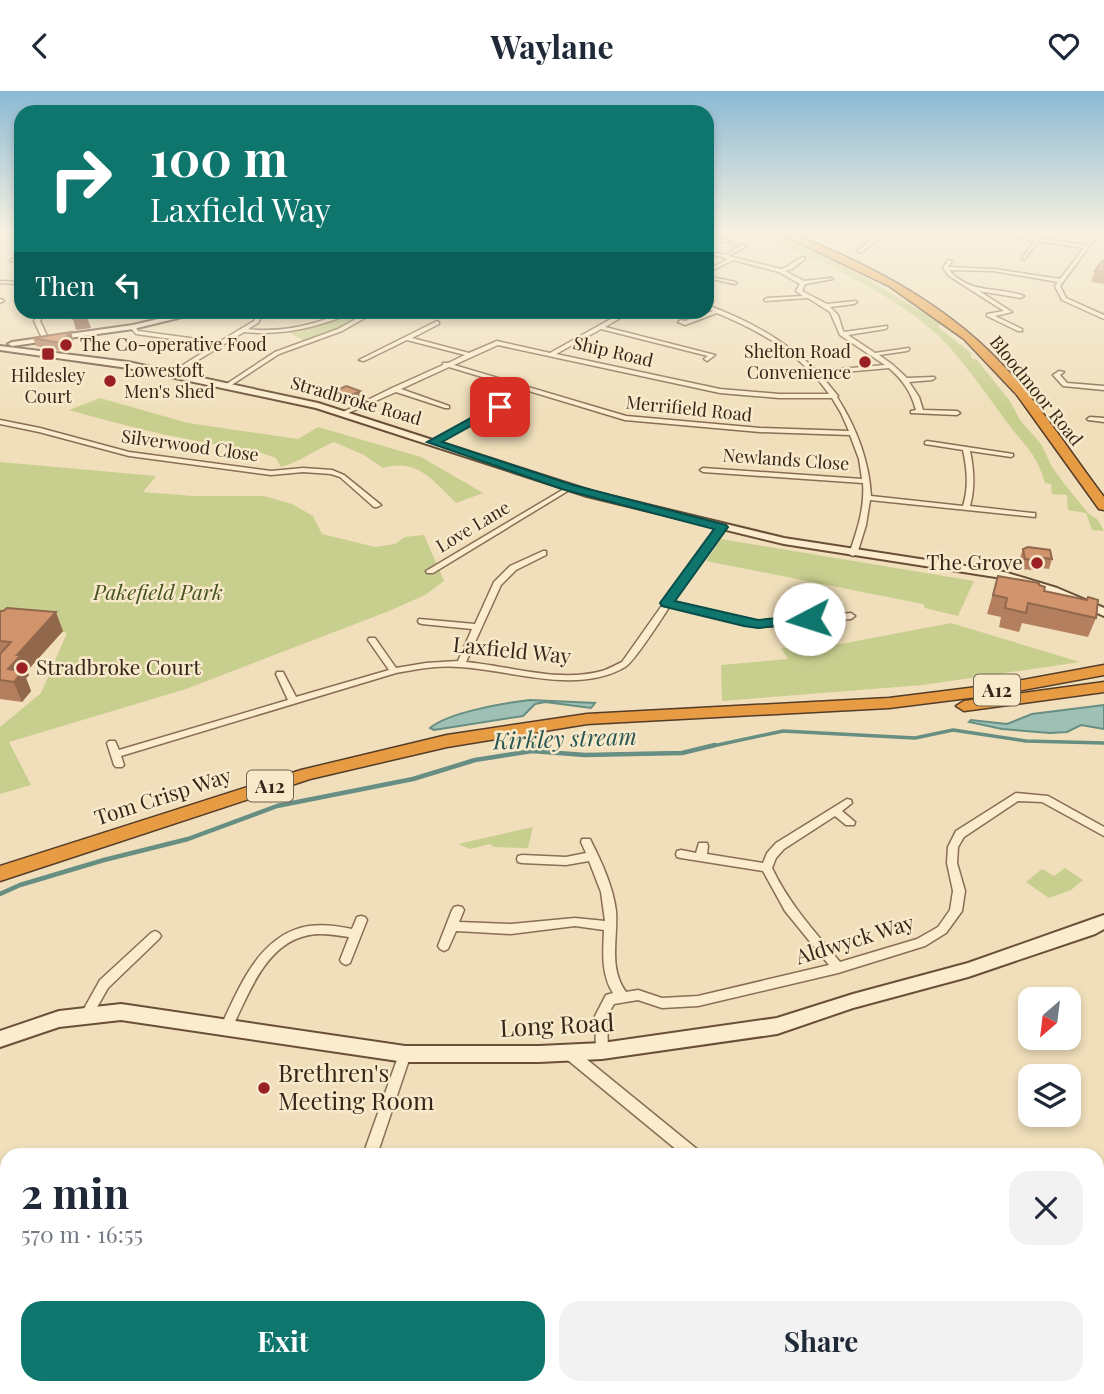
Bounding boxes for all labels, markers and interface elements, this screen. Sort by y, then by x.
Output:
text: Waylane [490,24,614,67]
icon: back [21,27,59,65]
icon: heart [1045,27,1083,65]
text: 100 m [150,124,288,189]
icon: right [35,133,126,224]
text: Laxfield Way [150,187,331,230]
icon: left [109,266,147,304]
text: Then [35,268,95,303]
street label: Ship Road [571,330,656,372]
street label: Bloodmoor Road [985,330,1089,451]
place label: The Co-operative Food [80,332,267,356]
marker: The Co-operative Food [58,337,74,353]
place label: Shelton Road Convenience [744,339,852,384]
marker: Hildesley Court [40,346,56,362]
marker: Shelton Road Convenience [857,354,873,370]
place label: Lowestoft Men's Shed [124,358,215,403]
place label: Hildesley Court [11,363,85,408]
street label: Stradbroke Road [288,370,425,430]
marker: Lowestoft Men's Shed [102,373,118,389]
pin [470,377,530,437]
icon: arrive [481,388,519,426]
street label: Merrifield Road [625,389,754,427]
street label: Silverwood Close [120,423,260,467]
street label: Newlands Close [722,443,850,475]
street label: Love Lane [431,495,514,558]
place label: The Grove [926,547,1023,575]
marker: The Grove [1029,555,1045,571]
park label: Pakefield Park [92,577,223,605]
position arrow [772,582,846,656]
street label: Laxfield Way [452,629,573,669]
place label: Stradbroke Court [36,652,201,680]
marker: Stradbroke Court [14,660,30,676]
road number: A12 [974,675,1020,705]
water label: Kirkley stream [492,720,637,756]
street label: Tom Crisp Way [90,760,235,830]
road number: A12 [247,771,293,801]
street label: Aldwyck Way [791,907,918,970]
north arrow [1018,987,1082,1050]
map controls [1018,987,1081,1127]
street label: Long Road [499,1005,615,1043]
place label: Brethren's Meeting Room [278,1056,434,1116]
button: layers [1018,1064,1081,1127]
marker: Brethren's Meeting Room [256,1080,272,1096]
text: 2 min [21,1164,129,1220]
button: close [1009,1171,1083,1245]
text: 570 m · 16:55 [21,1218,143,1249]
button: Exit [21,1301,545,1381]
button: Share [559,1301,1083,1381]

